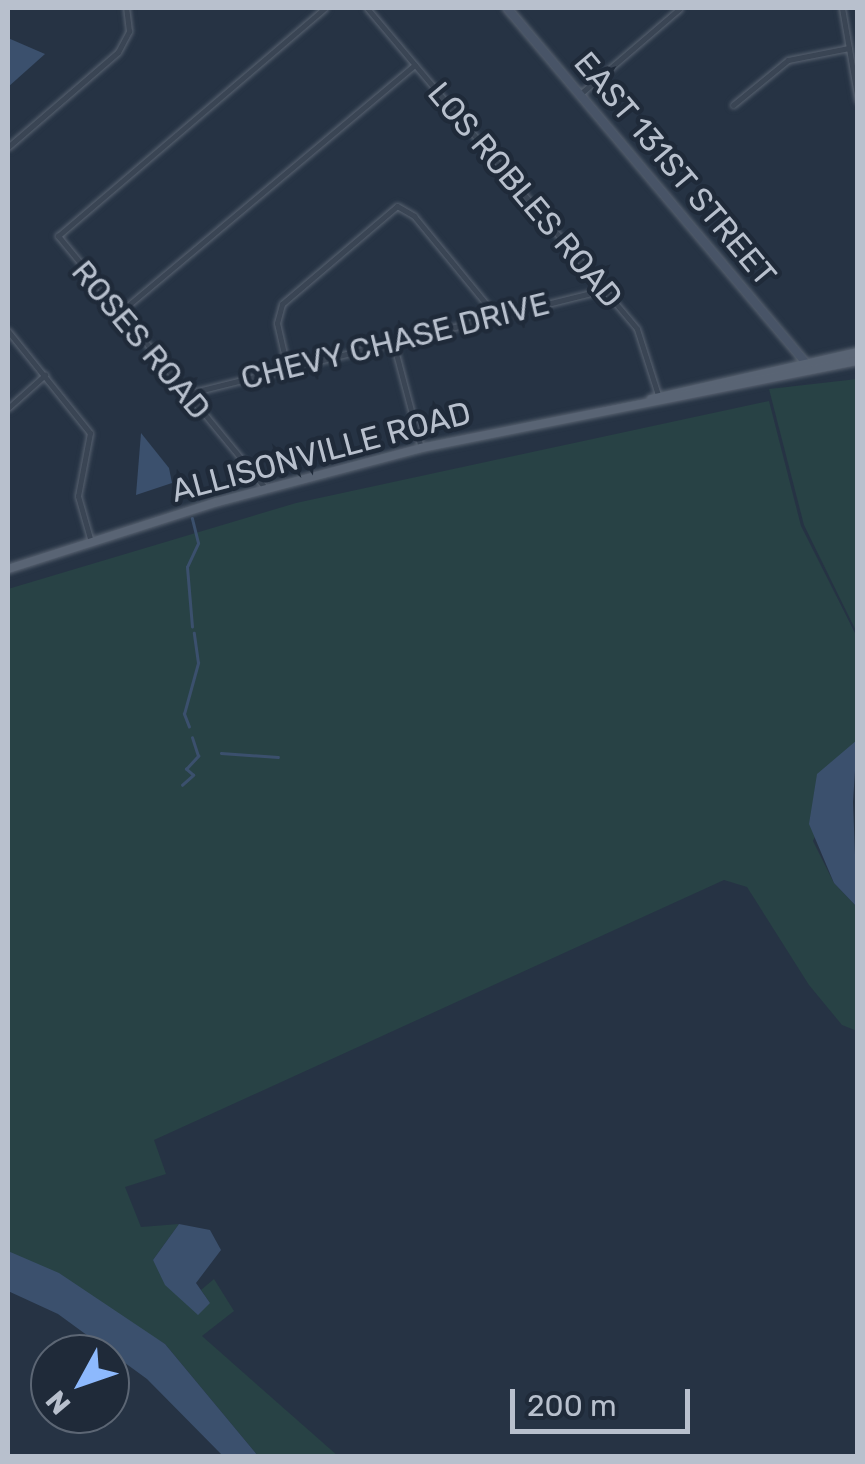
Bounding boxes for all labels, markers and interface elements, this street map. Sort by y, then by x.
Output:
street label: EAST 131ST STREET [565,44,785,294]
street label: LOS ROBLES ROAD [420,75,630,315]
street label: ROSES ROAD [64,253,218,427]
street label: CHEVY CHASE DRIVE [236,284,554,398]
street label: ALLISONVILLE ROAD [167,394,475,510]
north arrow [30,1334,130,1434]
scale bar [515,1369,695,1431]
text: N [39,1384,77,1421]
text: 200 m [527,1388,617,1424]

